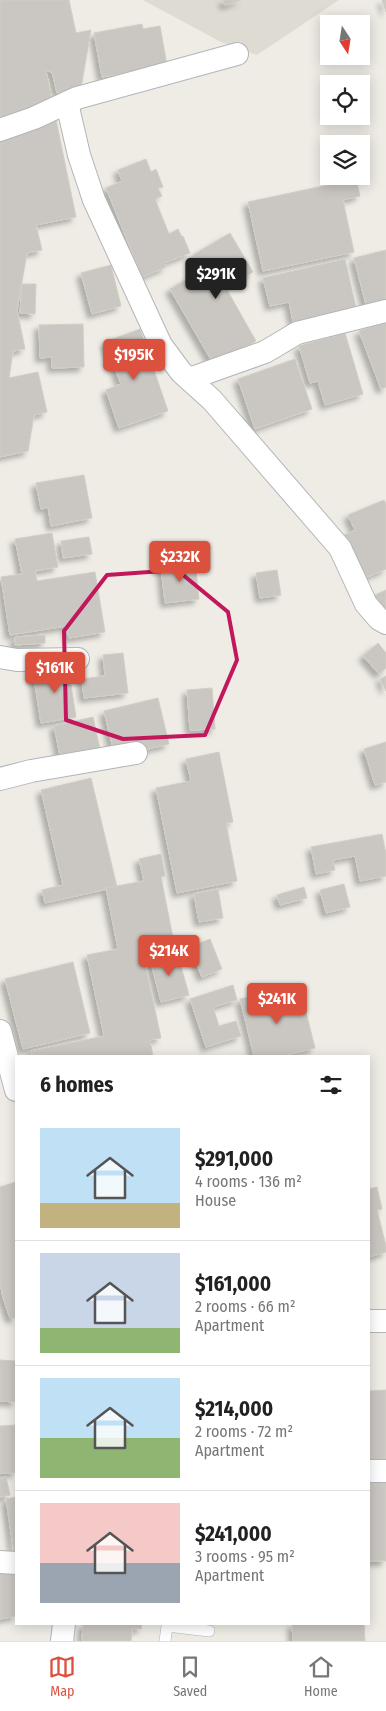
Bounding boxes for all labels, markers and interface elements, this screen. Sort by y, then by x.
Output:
north arrow [320,15,370,65]
map controls [320,15,370,185]
button: locate [320,75,370,125]
button: layers [320,135,370,185]
pin: $291K [181,258,251,300]
text: $291K [196,264,236,283]
pin: $195K [99,338,169,381]
text: $195K [114,345,154,364]
pin: $232K [145,540,215,583]
text: $232K [160,547,200,566]
pin: $161K [20,652,90,694]
text: $161K [36,658,74,677]
pin: $214K [134,934,204,977]
text: $214K [149,941,189,960]
pin: $241K [242,982,312,1025]
text: $241K [258,989,296,1008]
icon: filters [317,1071,345,1099]
text: 6 homes [40,1072,113,1098]
text: $291,000 [195,1146,273,1172]
icon: home [80,1148,140,1208]
text: 4 rooms · 136 m² [195,1172,302,1191]
text: House [195,1191,236,1210]
text: $161,000 [195,1271,271,1297]
icon: home [80,1273,140,1333]
text: 2 rooms · 66 m² [195,1297,295,1316]
text: Apartment [195,1316,264,1335]
text: $214,000 [195,1396,273,1422]
icon: home [80,1398,140,1458]
text: 2 rooms · 72 m² [195,1422,293,1441]
text: Apartment [195,1441,264,1460]
text: $241,000 [195,1521,272,1547]
icon: home [80,1523,140,1583]
text: 3 rooms · 95 m² [195,1547,295,1566]
text: Apartment [195,1566,264,1585]
tab: Map [48,1653,76,1700]
tab: Saved [173,1653,207,1700]
tab: Home [304,1653,338,1700]

